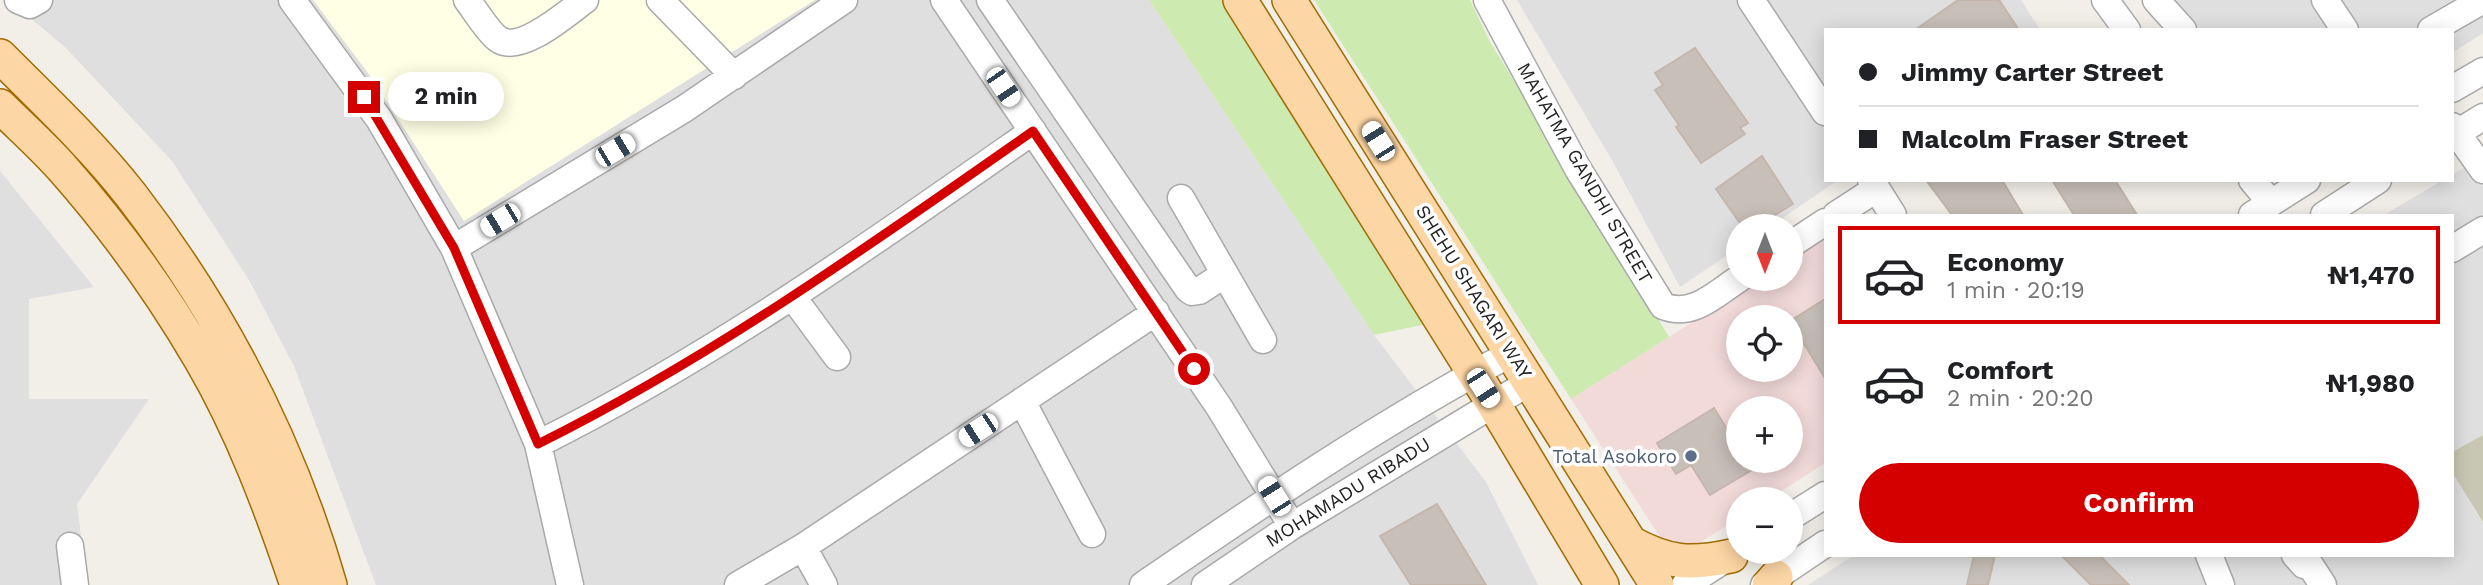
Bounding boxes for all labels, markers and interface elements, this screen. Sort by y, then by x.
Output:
text: Jimmy Carter Street [1901,57,2163,87]
street label: MAHATMA GANDHI STREET [1512,59,1658,287]
car [983,64,1024,110]
callout: 2 min [388,72,504,122]
route end [348,81,380,113]
text: 2 min [415,83,477,110]
car [1358,118,1399,164]
text: Malcolm Fraser Street [1901,124,2188,154]
car [592,130,639,170]
car [477,200,524,240]
street label: SHEHU SHAGARI WAY [1411,201,1537,383]
north arrow [1726,214,1802,290]
map controls [1726,214,1803,564]
icon: car [1863,244,1926,307]
text: Economy [1947,247,2064,277]
text: ₦1,470 [2328,260,2415,290]
text: 1 min · 20:19 [1947,277,2085,304]
button: locate [1726,305,1803,382]
icon: car [1863,352,1926,415]
route start [1178,353,1210,385]
text: Comfort [1947,355,2053,385]
car [1463,365,1504,411]
text: ₦1,980 [2326,368,2415,398]
text: 2 min · 20:20 [1947,385,2094,412]
button: + [1726,396,1803,473]
car [955,410,1002,450]
street label: MOHAMADU RIBADU [1262,432,1434,552]
place label: Total Asokoro [1552,445,1677,468]
marker: Total Asokoro [1683,448,1699,464]
button: Confirm [1859,463,2419,543]
car [1254,473,1295,519]
button: − [1726,487,1803,564]

